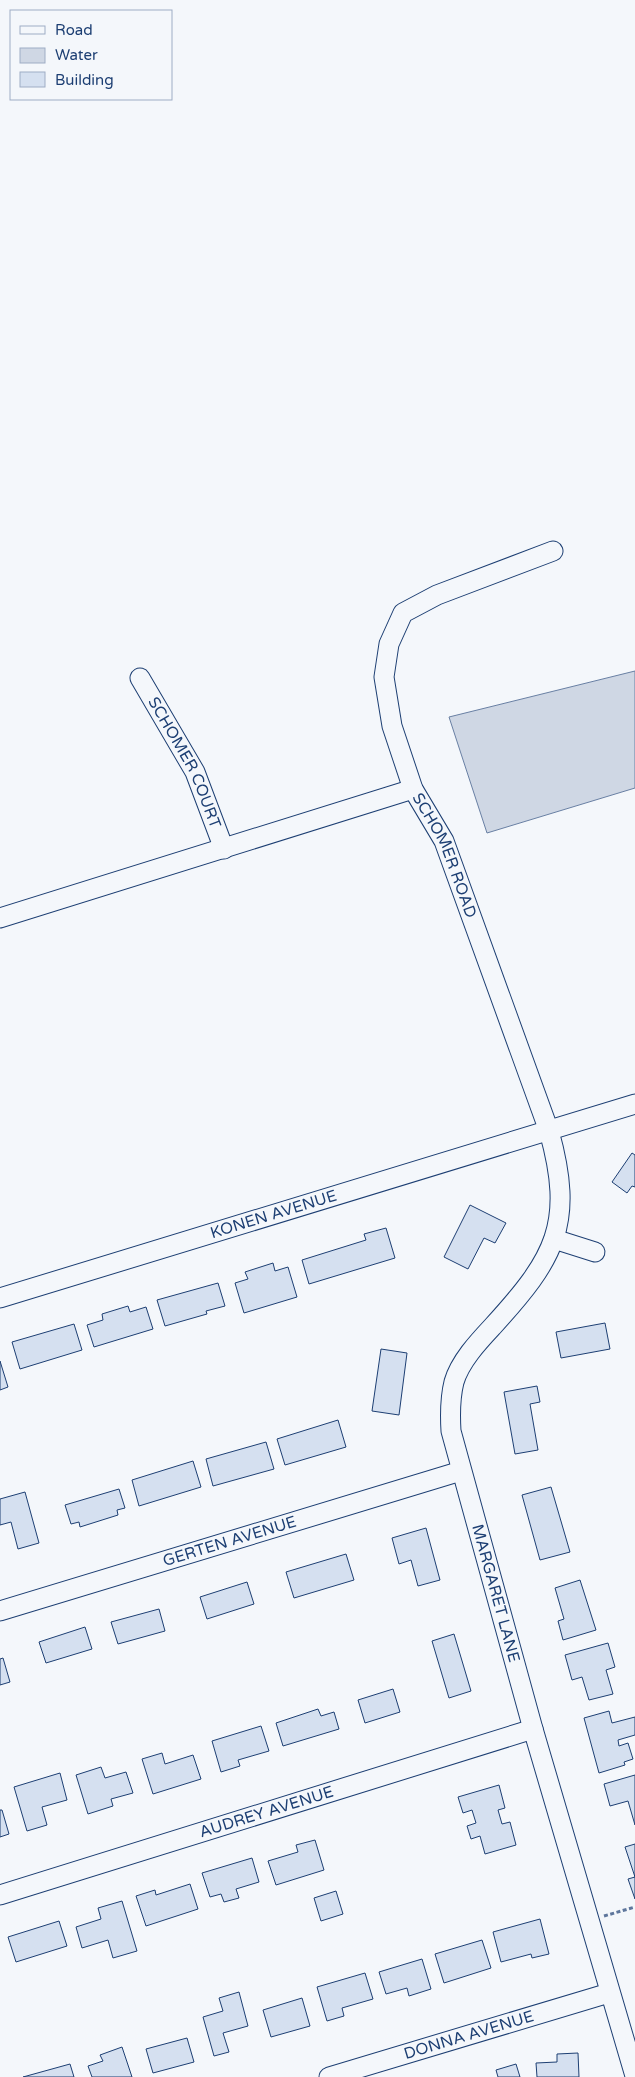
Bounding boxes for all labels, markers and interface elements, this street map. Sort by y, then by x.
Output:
legend [10,10,172,100]
text: Road [55,21,93,39]
text: Water [55,46,98,64]
text: Building [55,71,114,89]
street label: SCHOMER COURT [143,693,225,831]
street label: SCHOMER ROAD [408,789,481,921]
street label: KONEN AVENUE [208,1186,339,1243]
street label: GERTEN AVENUE [160,1512,299,1571]
street label: MARGARET LANE [467,1522,524,1665]
street label: AUDREY AVENUE [197,1782,336,1842]
street label: DONNA AVENUE [401,2006,536,2064]

